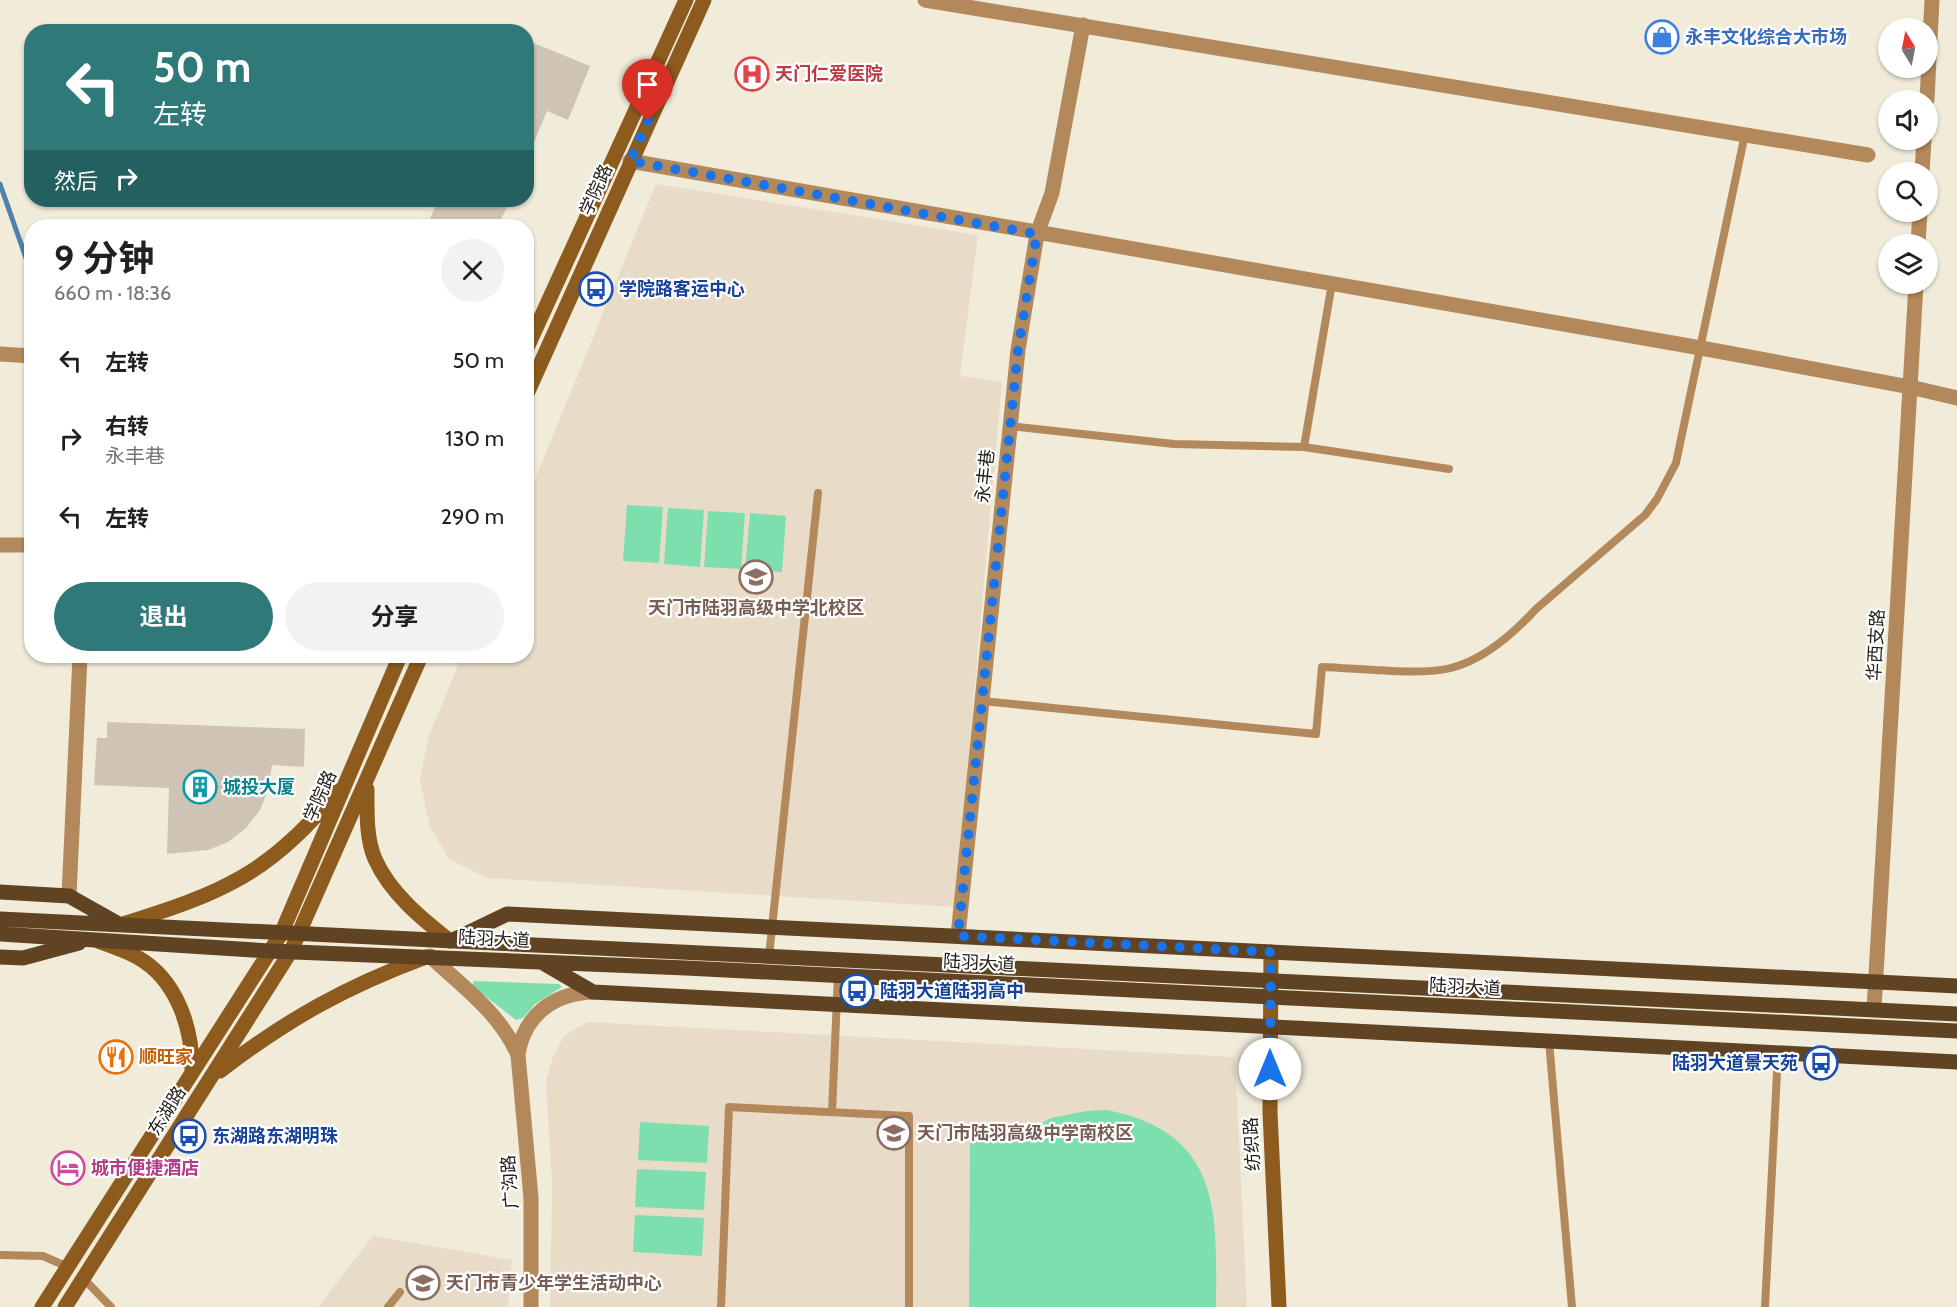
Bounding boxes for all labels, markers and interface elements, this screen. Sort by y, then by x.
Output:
north arrow [1878,18,1938,78]
map controls [1878,18,1938,294]
shop icon: 永丰文化综合大市场 [1644,19,1680,55]
place label: 永丰文化综合大市场 [1685,26,1847,48]
text: 50 m [153,41,251,93]
icon: left [54,48,132,126]
hospital icon: 天门仁爱医院 [734,56,770,92]
pin [622,59,673,121]
place label: 天门仁爱医院 [775,63,883,85]
icon: arrive [631,68,664,101]
button: sound [1878,90,1938,150]
text: 左转 [153,98,207,131]
street label: 学院路 [575,161,617,219]
icon: right [110,162,143,195]
button: search [1878,162,1938,222]
text: 然后 [54,168,98,195]
button: layers [1878,234,1938,294]
text: 9 分钟 [54,236,154,280]
button: close [441,239,504,302]
bus stop icon: 学院路客运中心 [578,271,614,307]
place label: 学院路客运中心 [619,278,745,300]
text: 660 m · 18:36 [54,281,171,305]
icon: left [54,344,87,377]
text: 50 m [452,347,504,374]
text: 左转 [105,349,149,376]
text: 右转 [105,413,149,440]
icon: right [54,422,87,455]
text: 130 m [445,425,504,452]
text: 永丰巷 [105,444,165,468]
street label: 永丰巷 [971,448,999,504]
icon: left [54,500,87,533]
text: 290 m [440,503,504,530]
text: 左转 [105,505,149,532]
school or university icon: 天门市陆羽高级中学北校区 [738,559,774,595]
button: 退出 [54,582,273,651]
button: 分享 [285,582,504,651]
place label: 天门市陆羽高级中学北校区 [648,597,864,619]
street label: 华西支路 [1863,608,1889,682]
street label: 学院路 [299,767,341,825]
building icon: 城投大厦 [182,769,218,805]
place label: 城投大厦 [223,776,295,798]
street label: 陆羽大道 [457,926,531,952]
street label: 陆羽大道 [942,950,1016,976]
bus stop icon: 陆羽大道陆羽高中 [839,973,875,1009]
street label: 陆羽大道 [1428,974,1502,1000]
place label: 陆羽大道陆羽高中 [880,980,1024,1002]
position arrow [1238,1037,1302,1101]
restaurant icon: 顺旺家 [98,1039,134,1075]
bus stop icon: 陆羽大道景天苑 [1803,1045,1839,1081]
place label: 顺旺家 [139,1046,193,1068]
place label: 陆羽大道景天苑 [1672,1052,1798,1074]
street label: 东湖路 [143,1082,191,1140]
school or university icon: 天门市陆羽高级中学南校区 [876,1115,912,1151]
street label: 纺织路 [1240,1116,1264,1172]
bus stop icon: 东湖路东湖明珠 [171,1118,207,1154]
place label: 天门市陆羽高级中学南校区 [917,1122,1133,1144]
place label: 东湖路东湖明珠 [212,1125,338,1147]
hotel icon: 城市便捷酒店 [50,1150,86,1186]
street label: 广沟路 [497,1154,523,1210]
place label: 城市便捷酒店 [91,1157,199,1179]
school or university icon: 天门市青少年学生活动中心 [405,1265,441,1301]
place label: 天门市青少年学生活动中心 [446,1272,662,1294]

